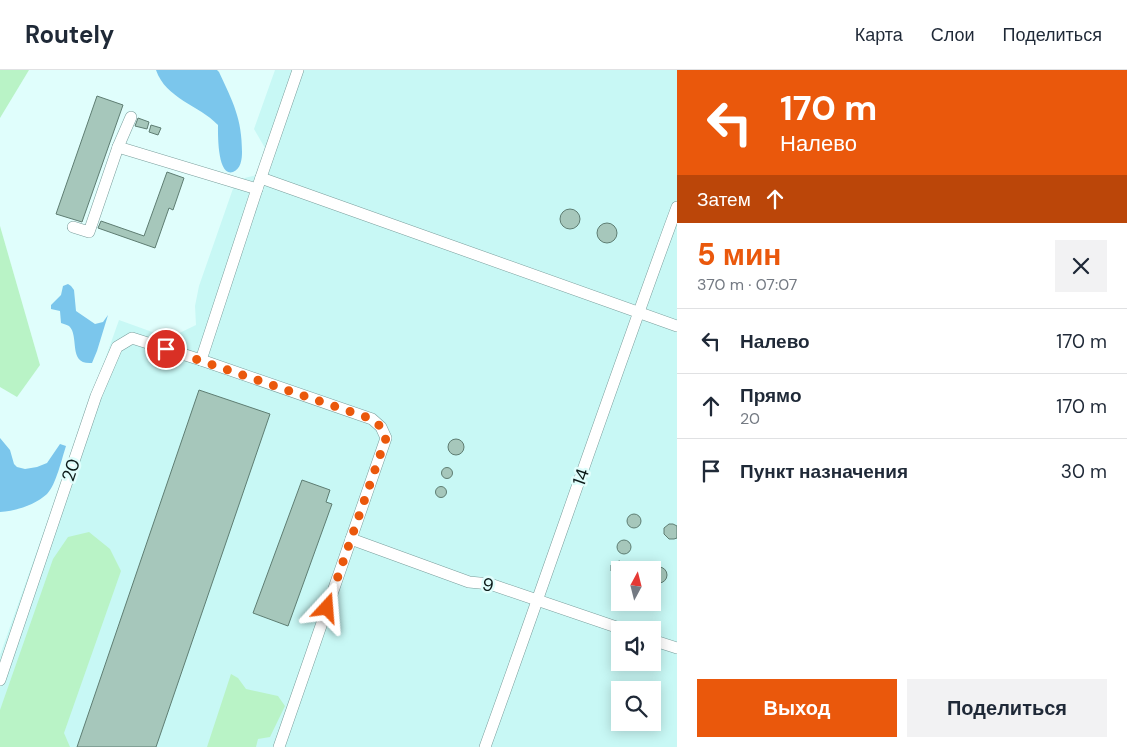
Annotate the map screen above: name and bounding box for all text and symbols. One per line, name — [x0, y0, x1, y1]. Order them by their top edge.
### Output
text: Routely — [25, 19, 114, 50]
text: Карта — [855, 23, 903, 47]
text: Слои — [931, 23, 975, 47]
text: Поделиться — [1003, 23, 1102, 47]
text: 170 m — [780, 85, 877, 131]
icon: left — [697, 90, 762, 155]
text: Налево — [780, 129, 857, 158]
icon: ahead — [761, 185, 789, 213]
text: Затем — [697, 187, 751, 212]
text: 5 мин — [697, 235, 781, 274]
button: close — [1055, 240, 1107, 292]
text: 370 m · 07:07 — [697, 274, 797, 295]
icon: left — [697, 327, 725, 355]
pin — [145, 328, 187, 370]
text: Налево — [740, 329, 810, 354]
text: 170 m — [1056, 329, 1107, 354]
icon: arrive — [152, 335, 180, 363]
text: Прямо — [740, 383, 802, 408]
icon: ahead — [697, 392, 725, 420]
text: 170 m — [1056, 394, 1107, 419]
text: 20 — [740, 408, 760, 429]
street label: 20 — [56, 455, 86, 485]
icon: arrive — [697, 457, 725, 485]
text: Пункт назначения — [740, 459, 908, 484]
text: 30 m — [1061, 459, 1107, 484]
street label: 14 — [567, 465, 595, 489]
north arrow — [611, 561, 661, 611]
map controls — [611, 561, 661, 731]
street label: 9 — [480, 572, 496, 598]
position arrow — [300, 581, 352, 633]
button: sound — [611, 621, 661, 671]
button: Выход — [697, 679, 897, 737]
button: Поделиться — [907, 679, 1107, 737]
button: search — [611, 681, 661, 731]

